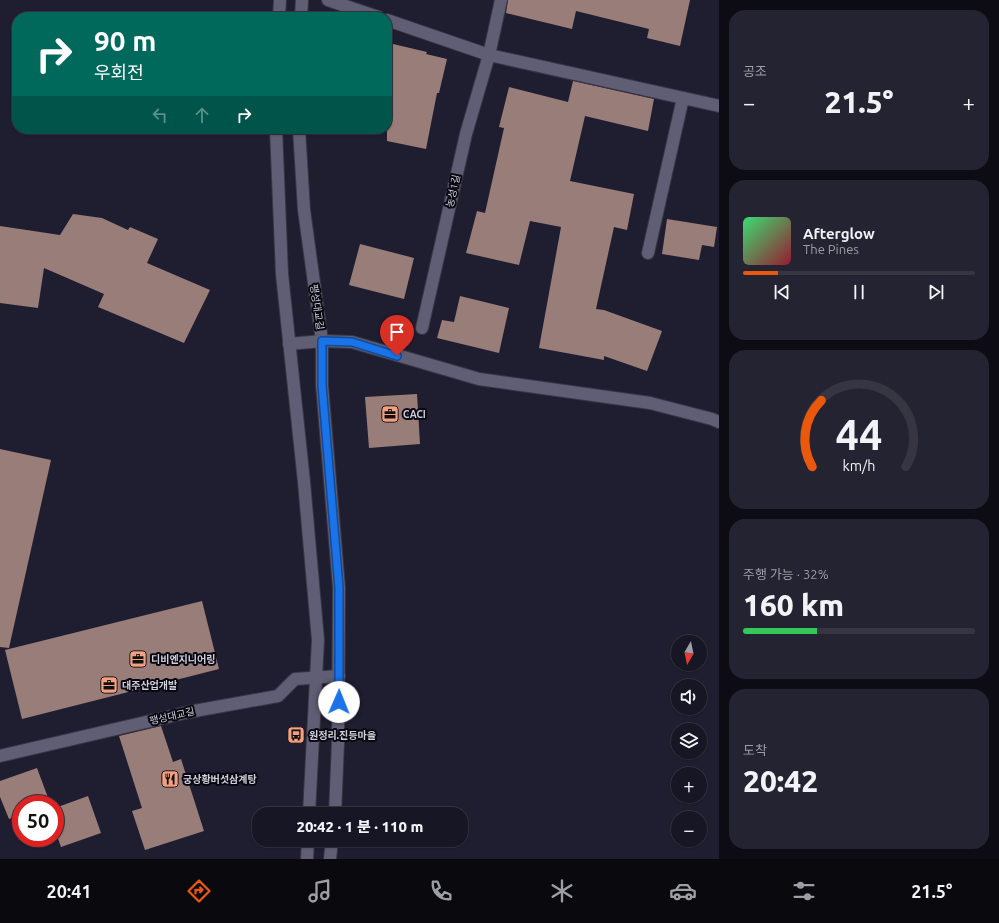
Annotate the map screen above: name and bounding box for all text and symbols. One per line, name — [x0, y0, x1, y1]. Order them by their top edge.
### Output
text: 90 m — [94, 25, 156, 56]
icon: right — [28, 28, 80, 80]
text: 우회전 — [94, 62, 144, 82]
text: 공조 — [743, 64, 767, 78]
text: 21.5° — [824, 85, 894, 119]
text: − — [743, 90, 755, 115]
text: + — [963, 90, 975, 115]
icon: left — [149, 104, 171, 126]
icon: ahead — [191, 104, 213, 126]
icon: right — [233, 104, 255, 126]
street label: 농성1길 — [444, 174, 462, 208]
text: Afterglow — [803, 225, 875, 242]
text: The Pines — [803, 242, 859, 256]
icon: previous — [771, 281, 793, 303]
icon: pause — [848, 281, 870, 303]
icon: next — [925, 281, 947, 303]
street label: 팽성대교길 — [308, 283, 326, 331]
pin — [380, 315, 414, 356]
icon: arrive — [386, 321, 408, 343]
office icon: CACI — [380, 404, 400, 424]
place label: CACI — [403, 409, 426, 420]
text: 44 — [836, 411, 882, 458]
text: km/h — [843, 458, 875, 474]
text: 주행 가능 · 32% — [743, 567, 829, 581]
text: 160 km — [743, 588, 844, 622]
north arrow — [671, 635, 707, 671]
map controls — [671, 635, 707, 847]
office icon: 디비엔지니어링 — [128, 649, 148, 669]
place label: 디비엔지니어링 — [151, 654, 215, 665]
office icon: 대주산업개발 — [99, 675, 119, 695]
button: sound — [671, 679, 707, 715]
place label: 대주산업개발 — [122, 680, 177, 691]
position arrow — [318, 681, 360, 723]
street label: 팽성대교길 — [148, 705, 196, 727]
button: layers — [671, 723, 707, 759]
bus stop icon: 원정리.진등마을 — [286, 725, 306, 745]
place label: 원정리.진등마을 — [309, 730, 376, 741]
text: 도착 — [743, 743, 767, 757]
text: 20:42 — [743, 764, 818, 798]
button: + — [671, 767, 707, 803]
restaurant icon: 궁상황버섯삼계탕 — [160, 769, 180, 789]
place label: 궁상황버섯삼계탕 — [183, 773, 257, 785]
speed limit sign: 50 — [12, 795, 64, 847]
button: − — [671, 811, 707, 847]
text: 20:42 · 1 분 · 110 m — [296, 818, 424, 835]
icon: directions — [185, 877, 213, 905]
icon: music — [306, 877, 334, 905]
icon: phone — [427, 877, 455, 905]
icon: climate — [548, 877, 576, 905]
icon: car — [669, 877, 697, 905]
icon: filters — [790, 877, 818, 905]
text: 20:41 — [47, 881, 92, 901]
text: 21.5° — [911, 881, 952, 901]

